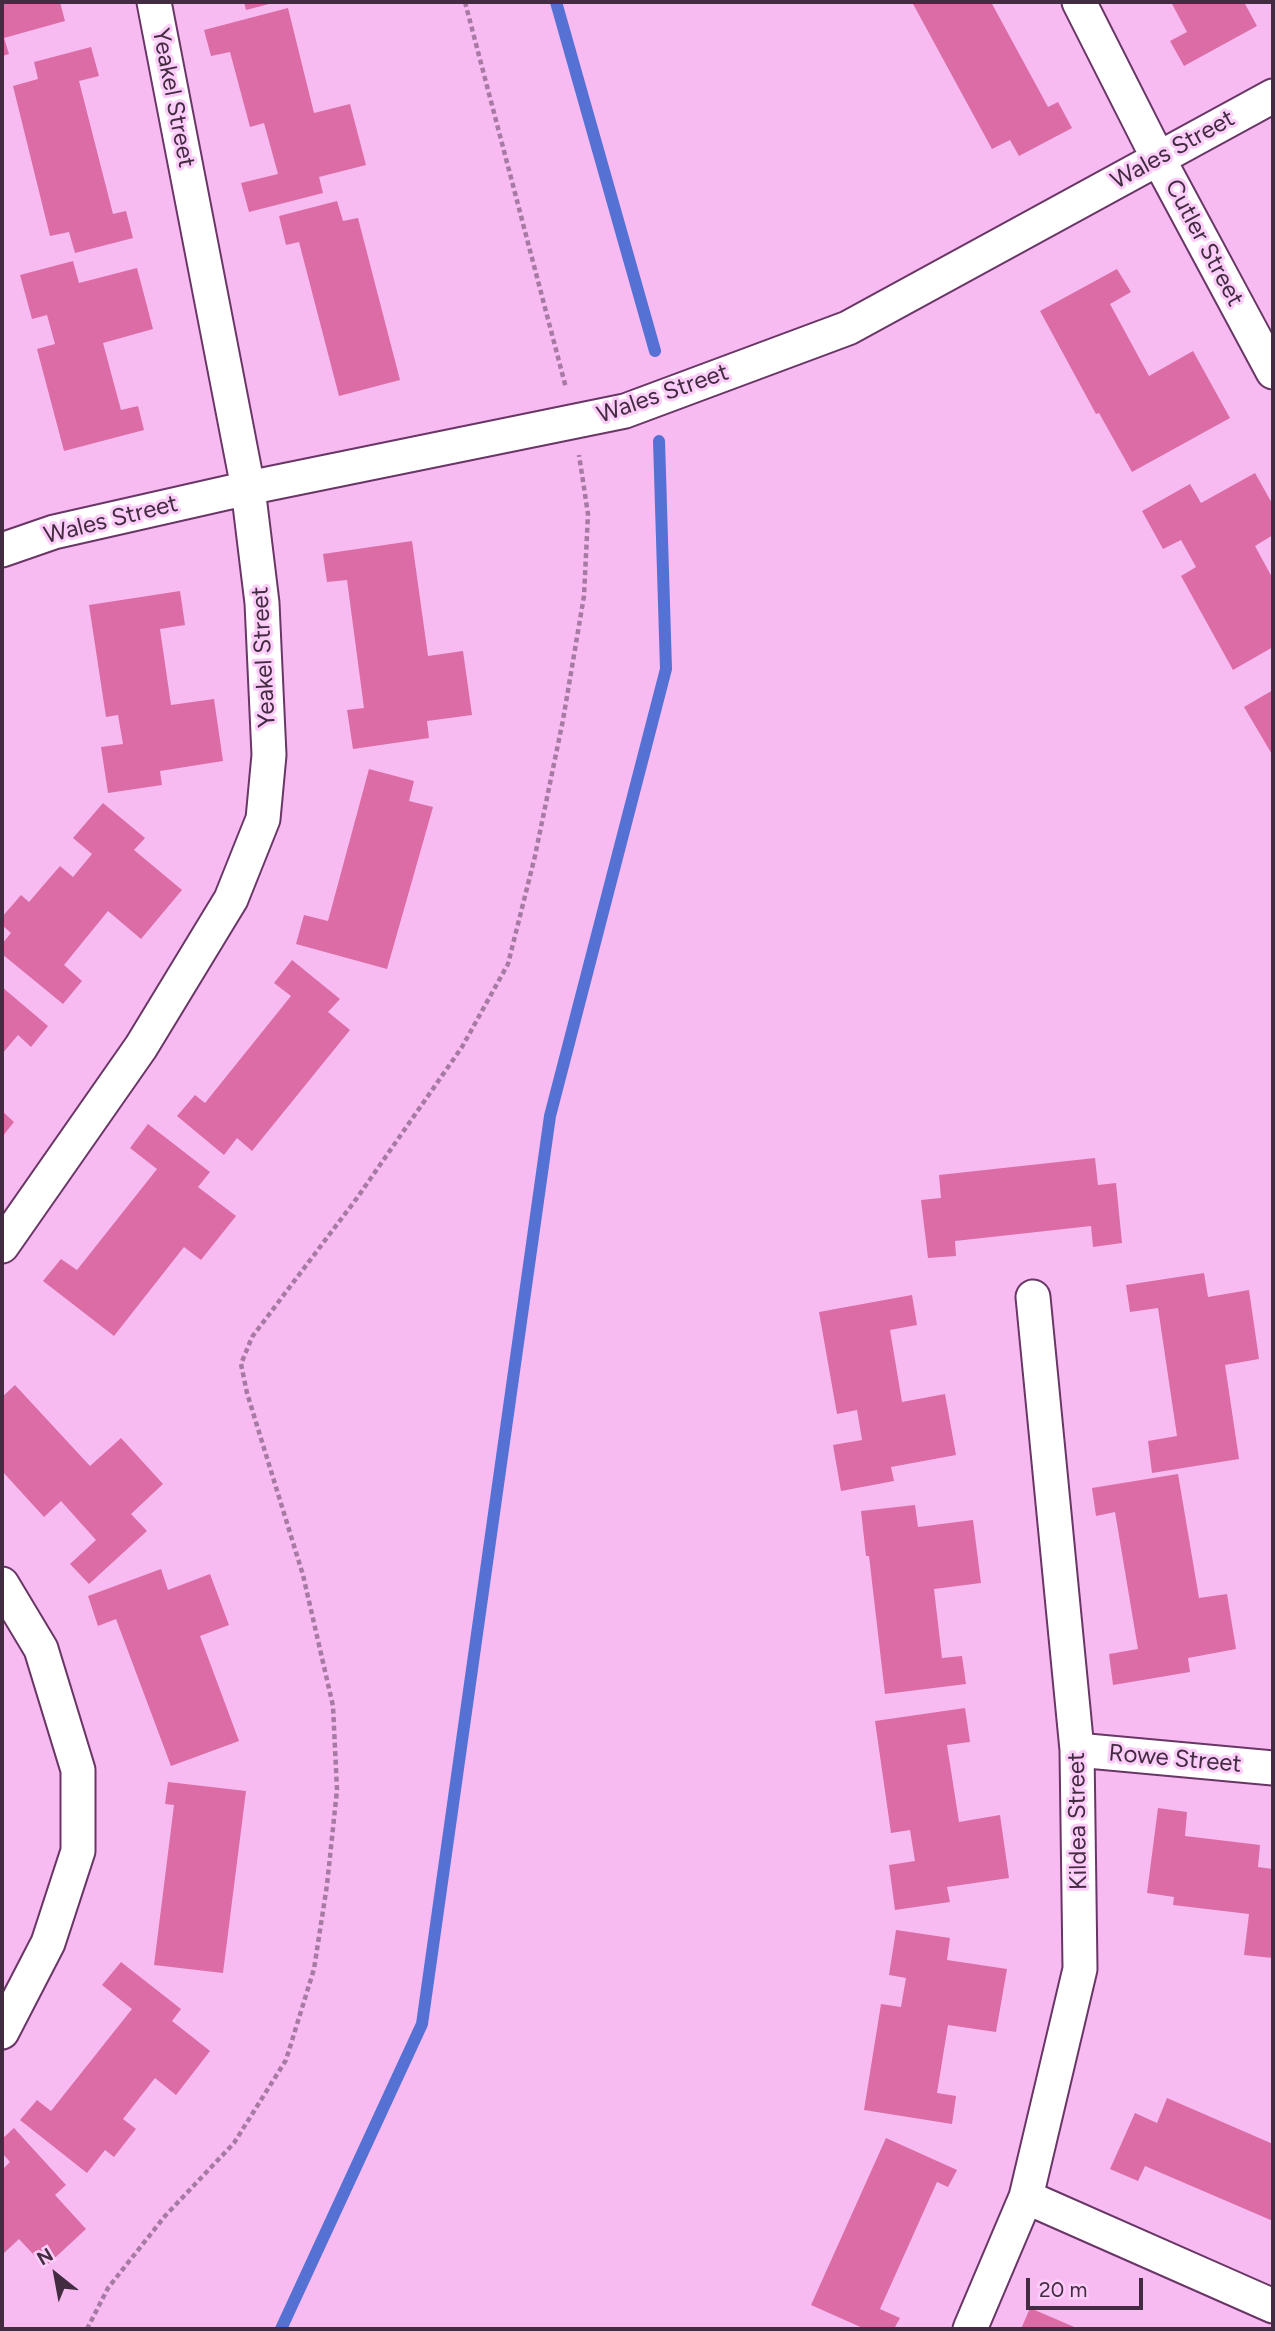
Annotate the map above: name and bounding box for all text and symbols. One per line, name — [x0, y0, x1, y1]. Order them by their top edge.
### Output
street label: Yeakel Street — [145, 26, 201, 170]
street label: Wales Street — [1106, 104, 1240, 196]
street label: Cutler Street — [1159, 175, 1249, 311]
street label: Wales Street — [594, 358, 732, 430]
street label: Wales Street — [41, 489, 181, 551]
street label: Yeakel Street — [246, 586, 282, 728]
street label: Rowe Street — [1107, 1739, 1243, 1779]
street label: Kildea Street — [1062, 1752, 1094, 1890]
north arrow — [21, 2240, 91, 2310]
text: N — [33, 2243, 57, 2270]
scale bar — [1030, 2264, 1147, 2308]
text: 20 m — [1039, 2277, 1087, 2302]

